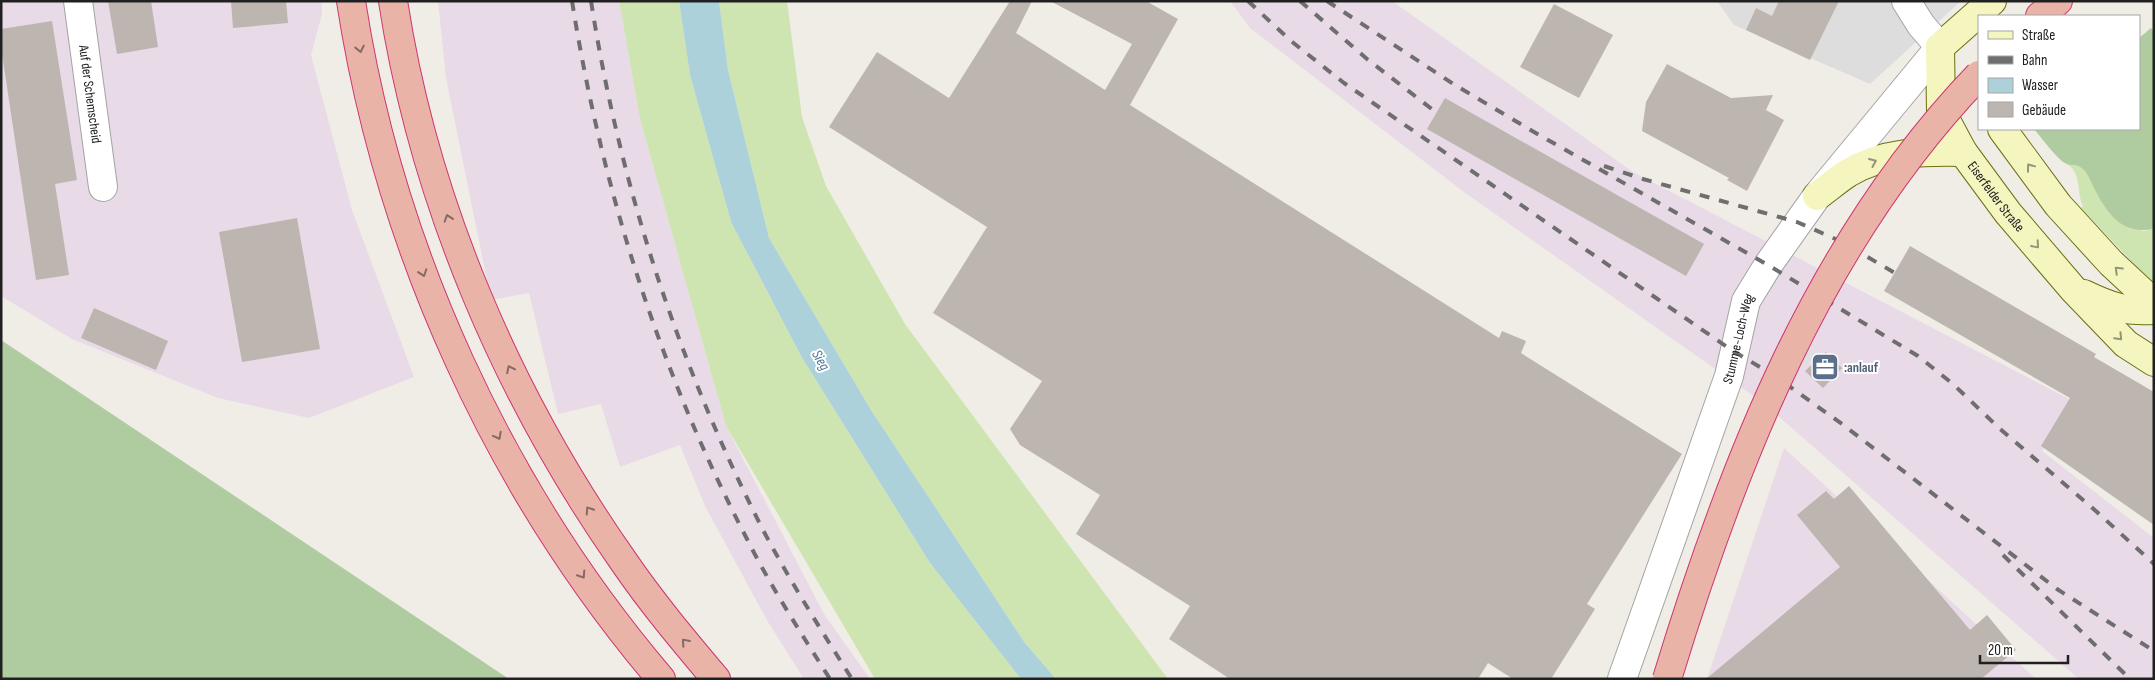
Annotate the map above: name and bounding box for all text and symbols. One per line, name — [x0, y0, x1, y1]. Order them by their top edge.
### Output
legend — [1978, 15, 2140, 130]
text: Straße — [2022, 26, 2055, 45]
street label: Auf der Schemscheid — [75, 43, 105, 145]
one-way arrow — [354, 45, 364, 54]
text: Bahn — [2022, 51, 2047, 70]
text: Wasser — [2022, 76, 2059, 95]
text: Gebäude — [2022, 101, 2066, 120]
one-way arrow — [1868, 158, 1877, 169]
street label: Eiserfelder Straße — [1964, 158, 2028, 235]
one-way arrow — [2027, 163, 2036, 173]
one-way arrow — [444, 215, 454, 223]
one-way arrow — [2030, 240, 2039, 249]
one-way arrow — [2115, 267, 2124, 276]
one-way arrow — [417, 268, 427, 276]
street label: Stumme-Loch-Weg — [1719, 290, 1758, 386]
one-way arrow — [2113, 331, 2122, 340]
water label: Sieg — [807, 346, 834, 374]
office icon: :anlauf — [1810, 352, 1840, 382]
place label: :anlauf — [1844, 359, 1879, 376]
one-way arrow — [506, 365, 516, 374]
one-way arrow — [492, 431, 502, 440]
one-way arrow — [586, 507, 596, 516]
one-way arrow — [576, 569, 585, 579]
scale bar — [1980, 632, 2068, 664]
one-way arrow — [681, 638, 690, 647]
text: 20 m — [1988, 641, 2013, 660]

